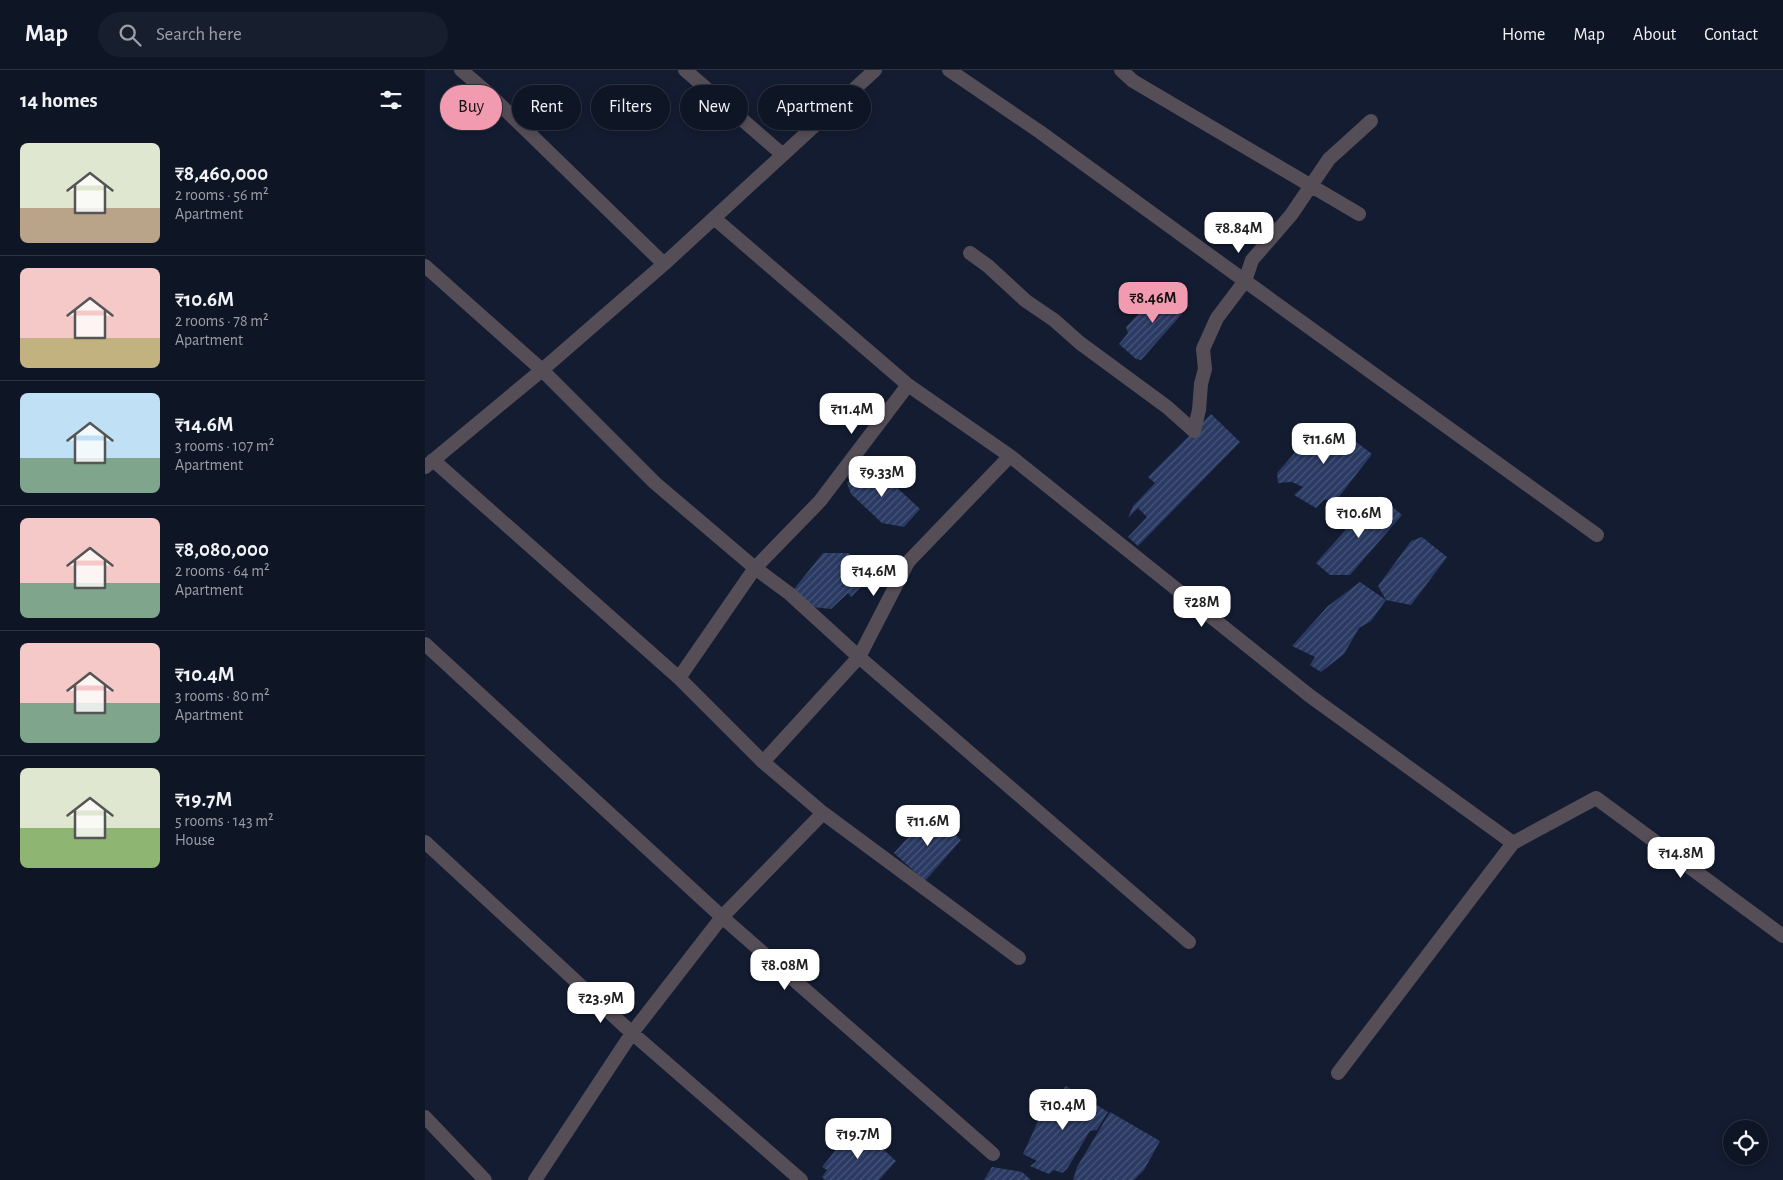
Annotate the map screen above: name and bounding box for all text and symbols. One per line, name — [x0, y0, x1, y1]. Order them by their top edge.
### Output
search box — [98, 12, 448, 57]
icon: search — [116, 21, 144, 49]
text: Map — [25, 22, 68, 46]
text: Search here — [156, 25, 242, 44]
text: Home — [1502, 26, 1545, 44]
text: Map — [1573, 26, 1605, 44]
text: About — [1633, 26, 1676, 44]
text: Contact — [1704, 26, 1758, 44]
chip: Buy — [440, 85, 502, 130]
chip: Rent — [512, 85, 581, 130]
chip: Filters — [591, 85, 670, 130]
chip: New — [680, 85, 748, 130]
chip: Apartment — [758, 85, 871, 130]
icon: filters — [377, 86, 405, 114]
text: 14 homes — [20, 90, 98, 111]
icon: home — [60, 163, 120, 223]
text: ₹8,460,000 — [175, 163, 268, 184]
text: 2 rooms · 56 m² — [175, 187, 269, 203]
text: Apartment — [175, 206, 243, 222]
pin: ₹8.84M — [1198, 212, 1280, 254]
text: ₹8.84M — [1216, 220, 1262, 236]
pin: ₹8.46M — [1112, 282, 1194, 324]
icon: home — [60, 288, 120, 348]
text: ₹10.6M — [175, 289, 234, 310]
text: ₹8.46M — [1130, 290, 1176, 306]
text: 2 rooms · 78 m² — [175, 313, 269, 329]
text: Apartment — [175, 332, 243, 348]
pin: ₹11.4M — [811, 392, 893, 435]
text: ₹11.4M — [831, 401, 873, 417]
icon: home — [60, 413, 120, 473]
text: ₹14.6M — [175, 414, 234, 435]
pin: ₹11.6M — [1283, 422, 1365, 465]
text: ₹11.6M — [1303, 431, 1345, 447]
text: 3 rooms · 107 m² — [175, 438, 274, 454]
pin: ₹9.33M — [841, 456, 923, 498]
text: Apartment — [175, 457, 243, 473]
text: ₹9.33M — [860, 464, 904, 480]
pin: ₹10.6M — [1318, 496, 1400, 539]
text: ₹10.6M — [1337, 505, 1381, 521]
icon: home — [60, 538, 120, 598]
text: ₹8,080,000 — [175, 539, 269, 560]
pin: ₹14.6M — [833, 554, 915, 597]
text: 2 rooms · 64 m² — [175, 563, 270, 579]
text: ₹14.6M — [852, 563, 896, 579]
text: Apartment — [175, 582, 243, 598]
pin: ₹28M — [1172, 586, 1232, 628]
text: ₹28M — [1185, 594, 1219, 610]
icon: home — [60, 663, 120, 723]
text: ₹10.4M — [175, 664, 234, 685]
text: 3 rooms · 80 m² — [175, 688, 270, 704]
text: Apartment — [175, 707, 243, 723]
icon: home — [60, 788, 120, 848]
text: ₹19.7M — [175, 789, 232, 810]
pin: ₹11.6M — [887, 804, 969, 847]
text: 5 rooms · 143 m² — [175, 813, 274, 829]
text: ₹11.6M — [907, 813, 949, 829]
text: House — [175, 832, 215, 848]
pin: ₹14.8M — [1640, 836, 1722, 879]
text: ₹14.8M — [1659, 845, 1703, 861]
pin: ₹8.08M — [744, 948, 826, 991]
text: ₹8.08M — [761, 957, 809, 973]
pin: ₹23.9M — [560, 982, 642, 1024]
text: ₹23.9M — [578, 990, 624, 1006]
pin: ₹10.4M — [1022, 1088, 1104, 1131]
text: ₹10.4M — [1040, 1097, 1086, 1113]
pin: ₹19.7M — [817, 1118, 899, 1160]
map controls — [1723, 1120, 1768, 1165]
button: locate — [1723, 1120, 1768, 1165]
text: ₹19.7M — [836, 1126, 880, 1142]

